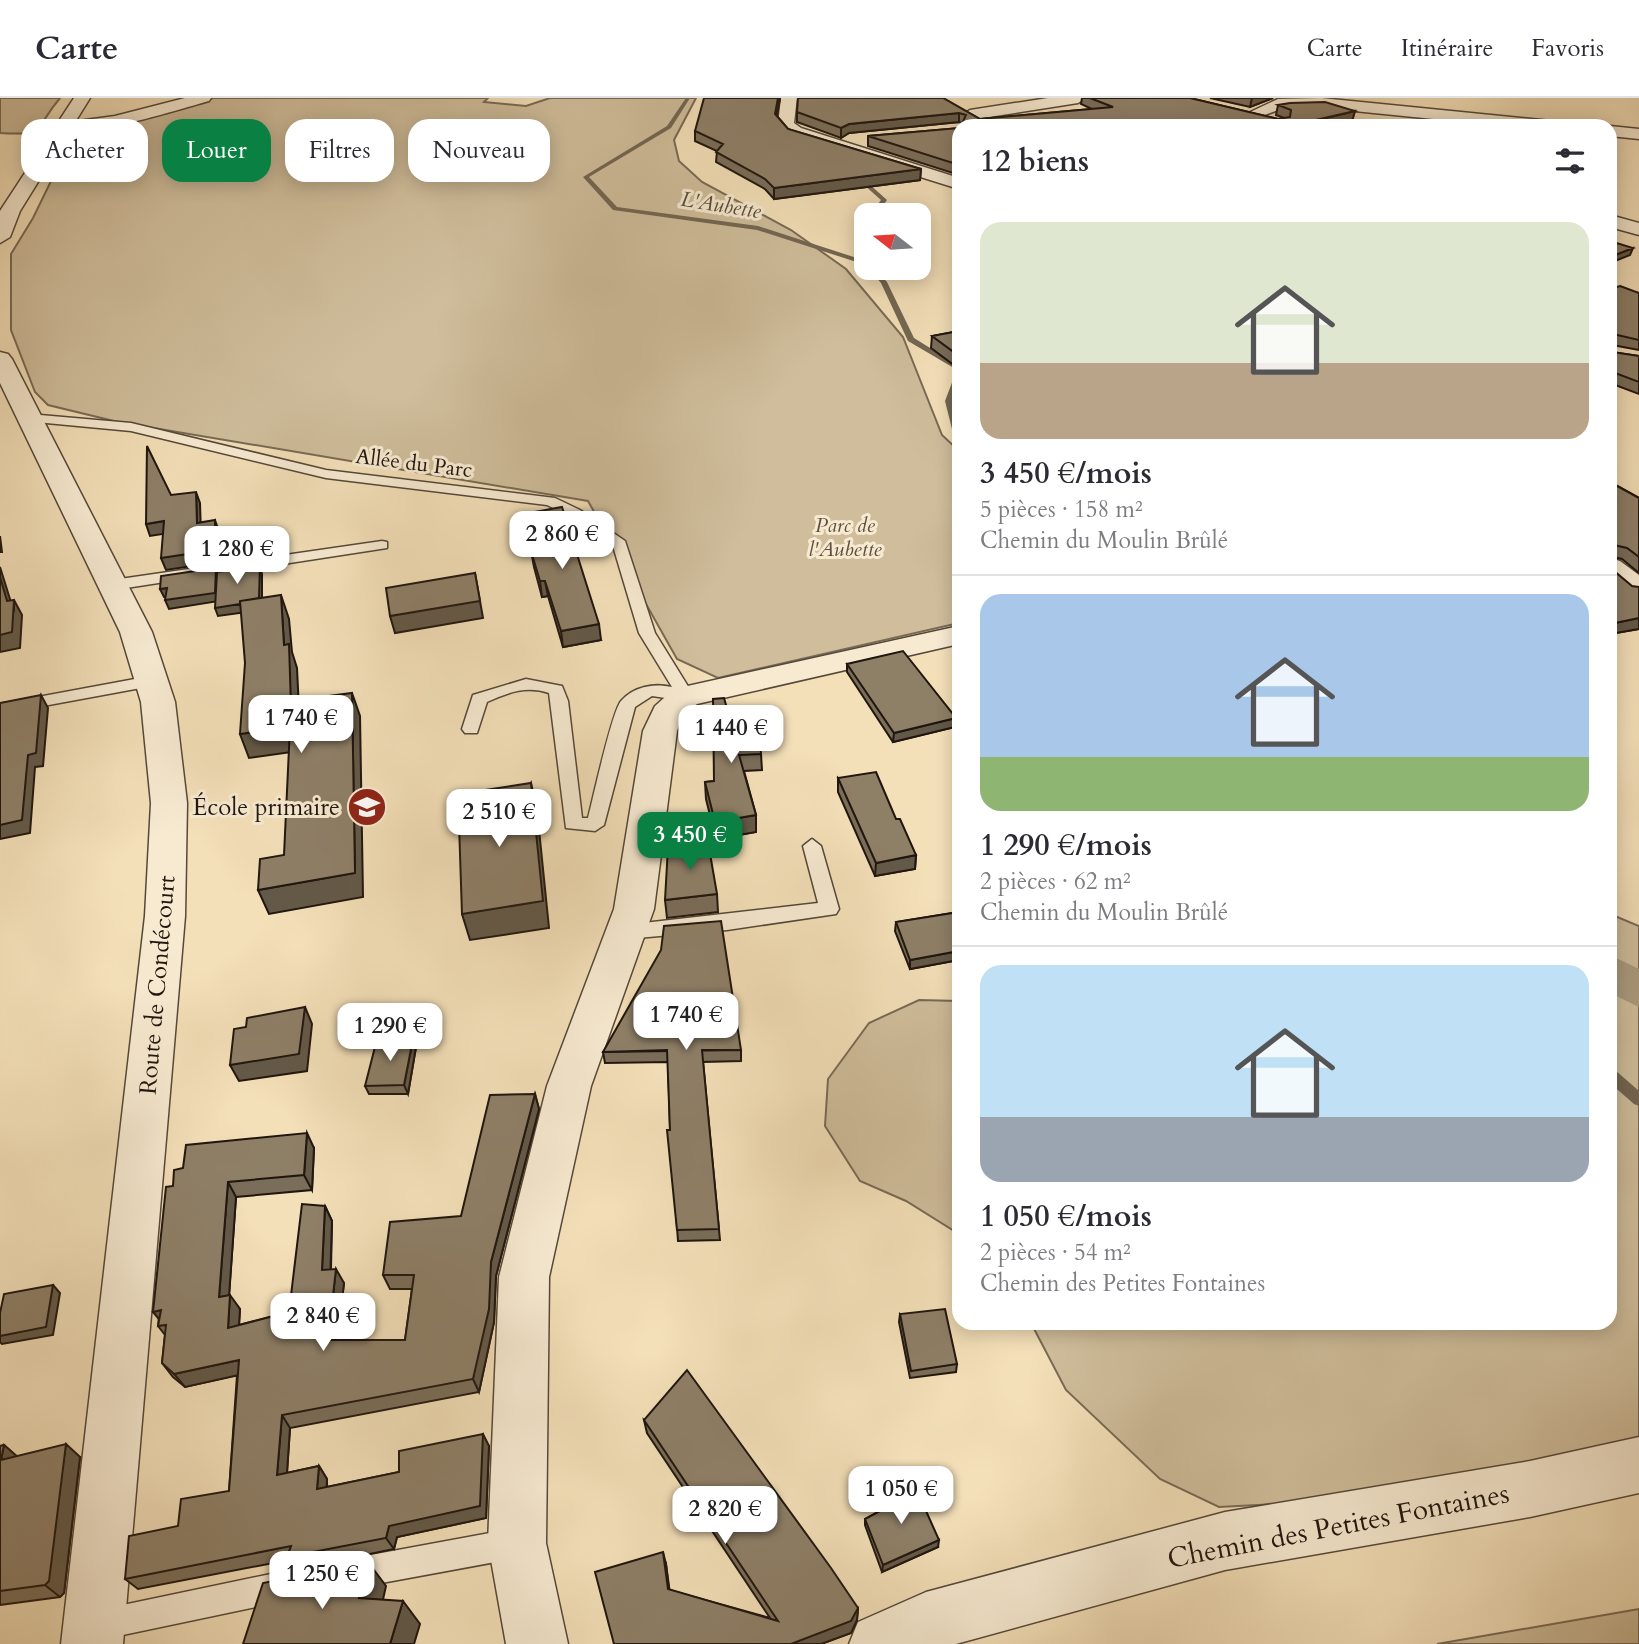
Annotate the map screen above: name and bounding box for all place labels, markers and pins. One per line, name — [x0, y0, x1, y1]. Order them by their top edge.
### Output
pin: 2 860 € — [497, 512, 627, 571]
pin: 1 280 € — [172, 526, 302, 586]
pin: 1 740 € — [236, 696, 366, 755]
pin: 1 440 € — [666, 706, 796, 765]
school or university icon: École primaire — [346, 786, 388, 828]
pin: 2 510 € — [434, 790, 564, 849]
place label: École primaire — [192, 791, 340, 824]
pin: 3 450 € — [625, 812, 755, 872]
pin: 1 740 € — [621, 992, 751, 1052]
pin: 1 290 € — [325, 1004, 455, 1063]
pin: 2 840 € — [258, 1294, 388, 1353]
pin: 1 050 € — [836, 1466, 966, 1526]
pin: 2 820 € — [660, 1486, 790, 1546]
pin: 1 250 € — [257, 1552, 387, 1611]

